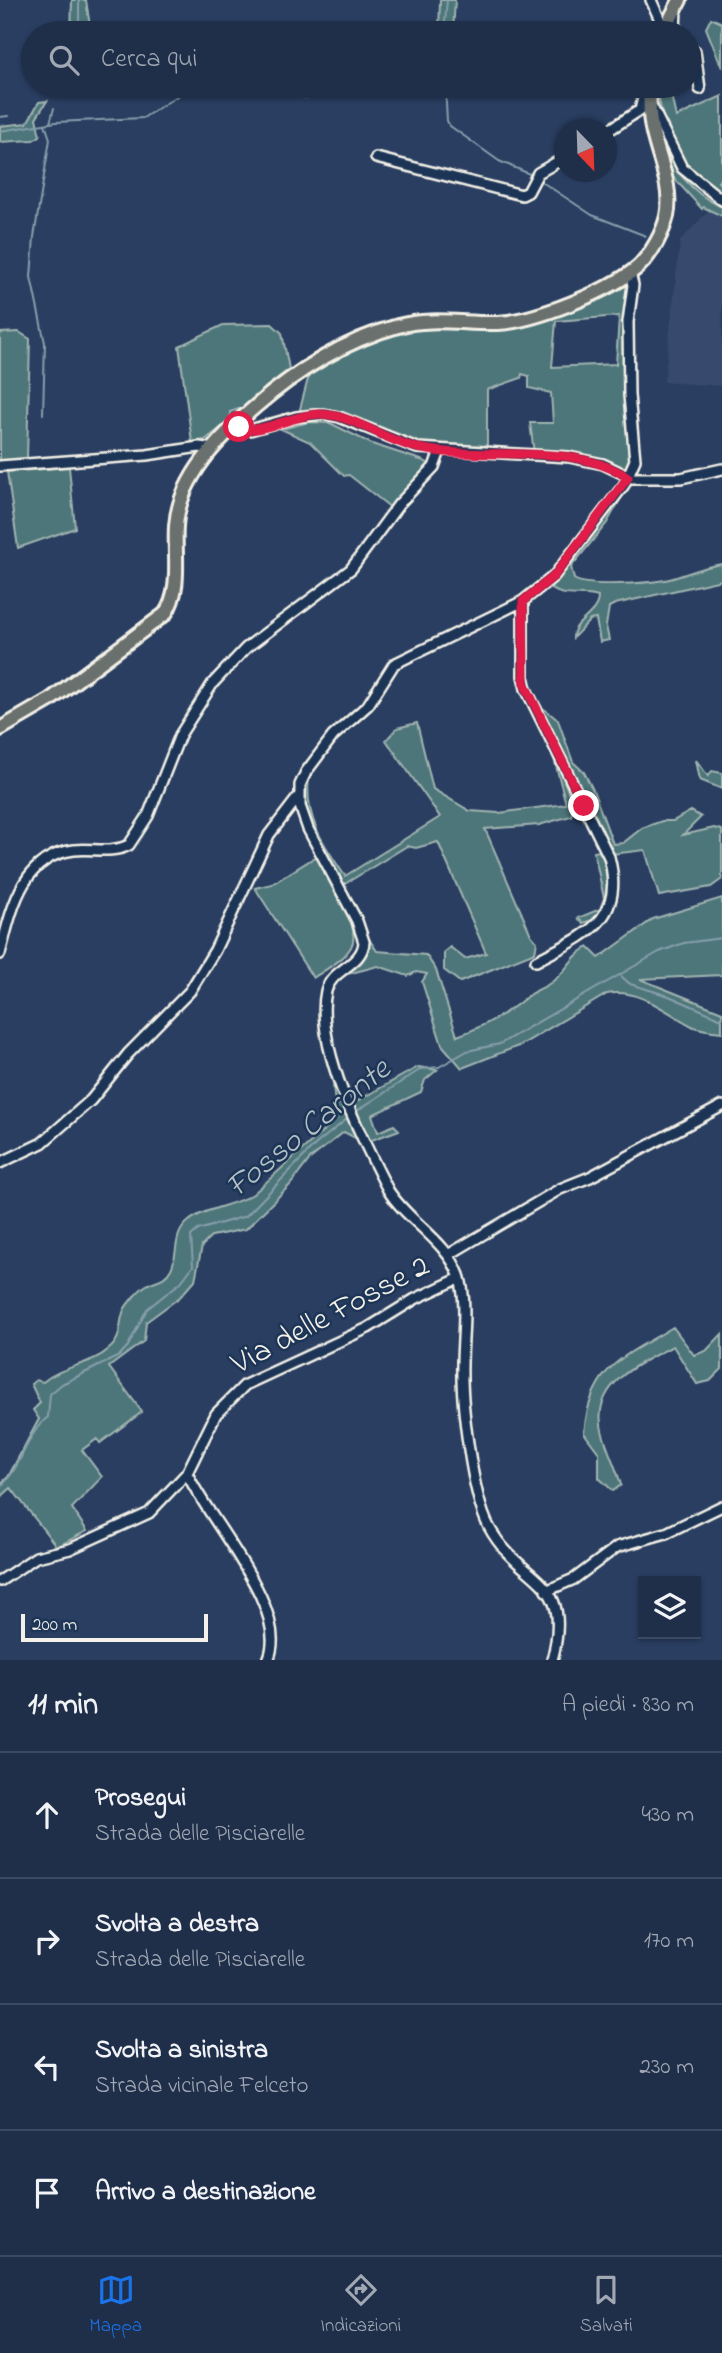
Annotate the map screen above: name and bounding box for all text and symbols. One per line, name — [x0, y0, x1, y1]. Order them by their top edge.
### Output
search box — [21, 21, 701, 98]
icon: search — [45, 41, 83, 79]
text: Cerca qui — [101, 41, 197, 79]
north arrow — [554, 119, 617, 182]
route start — [223, 411, 254, 442]
route end — [568, 790, 599, 821]
water label: Fosso Caronte — [216, 1047, 403, 1211]
street label: Via delle Fosse 2 — [223, 1244, 439, 1388]
map controls — [638, 1576, 701, 1639]
button: layers — [638, 1576, 701, 1639]
scale bar — [21, 1611, 208, 1643]
text: 200 m — [32, 1612, 77, 1639]
text: 11 min — [28, 1684, 98, 1728]
text: A piedi · 830 m — [562, 1689, 694, 1722]
text: Prosegui — [95, 1780, 186, 1818]
icon: ahead — [28, 1796, 66, 1834]
text: 430 m — [641, 1799, 694, 1832]
text: Strada delle Pisciarelle — [95, 1818, 305, 1851]
text: Svolta a destra — [95, 1906, 259, 1944]
icon: right — [28, 1922, 66, 1960]
text: 170 m — [644, 1925, 694, 1958]
text: Strada delle Pisciarelle — [95, 1944, 305, 1977]
text: Svolta a sinistra — [95, 2032, 268, 2070]
icon: left — [28, 2048, 66, 2086]
text: 230 m — [640, 2051, 694, 2084]
text: Strada vicinale Felceto — [95, 2070, 308, 2103]
icon: arrive — [28, 2174, 66, 2212]
text: Arrivo a destinazione — [95, 2174, 316, 2212]
tab: Mappa — [89, 2271, 142, 2340]
tab: Indicazioni — [320, 2271, 401, 2340]
tab: Salvati — [580, 2271, 633, 2340]

